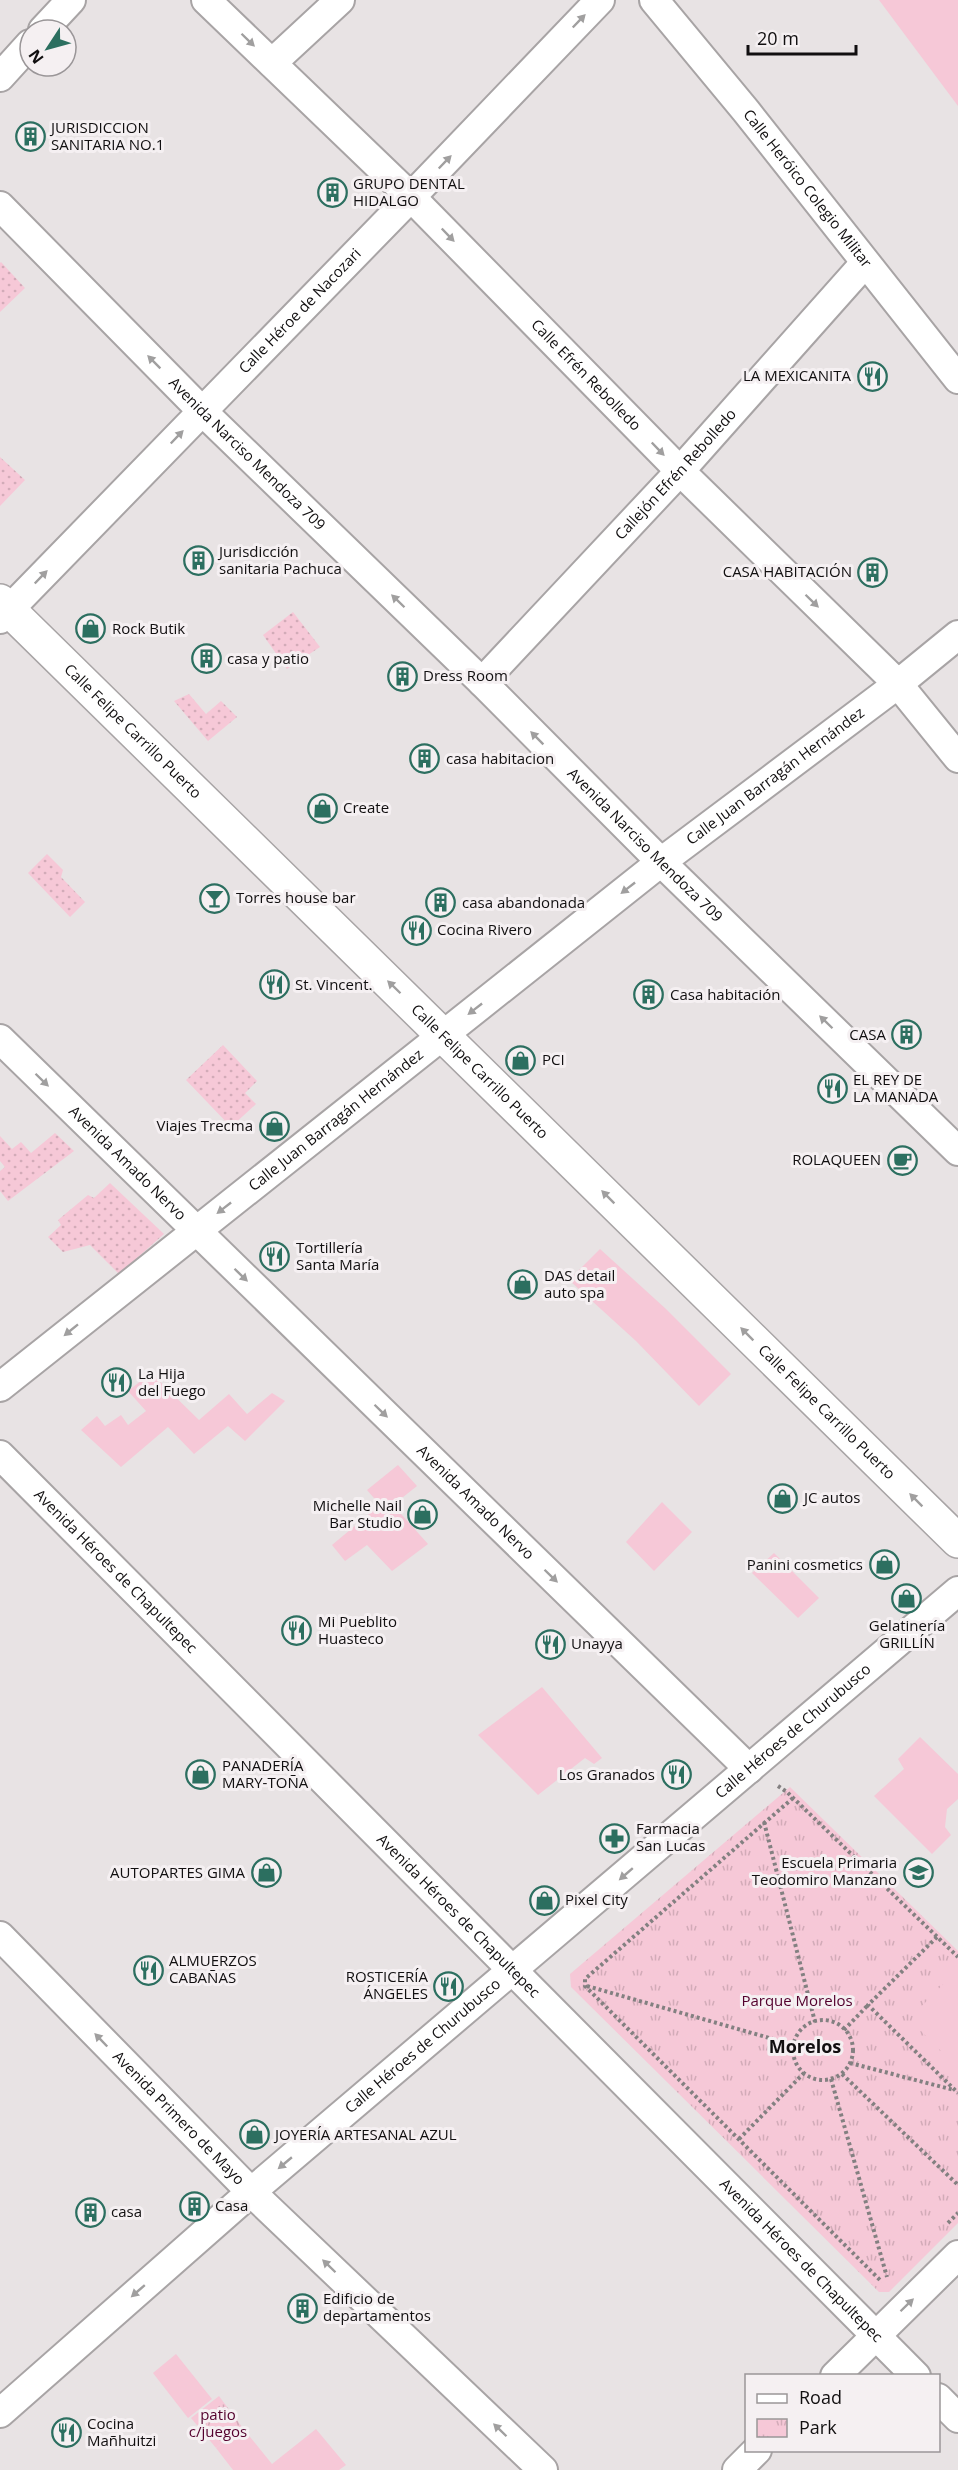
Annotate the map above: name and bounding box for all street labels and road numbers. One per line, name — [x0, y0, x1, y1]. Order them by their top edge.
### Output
street label: Calle Heróico Colegio Militar — [739, 105, 877, 271]
street label: Calle Héroe de Nacozari — [234, 243, 365, 377]
street label: Calle Efrén Rebolledo — [527, 314, 646, 435]
street label: Avenida Narciso Mendoza 709 — [165, 372, 330, 534]
street label: Callejón Efrén Rebolledo — [610, 404, 740, 543]
street label: Calle Felipe Carrillo Puerto — [61, 659, 206, 802]
street label: Calle Juan Barragán Hernández — [682, 702, 868, 849]
street label: Avenida Narciso Mendoza 709 — [564, 763, 728, 926]
street label: Calle Felipe Carrillo Puerto — [407, 999, 553, 1143]
street label: Calle Juan Barragán Hernández — [244, 1044, 427, 1195]
street label: Avenida Amado Nervo — [65, 1101, 191, 1224]
street label: Calle Felipe Carrillo Puerto — [754, 1340, 900, 1483]
street label: Avenida Amado Nervo — [413, 1440, 539, 1563]
street label: Avenida Héroes de Chapultepec — [31, 1484, 202, 1657]
street label: Calle Héroes de Churubusco — [710, 1658, 875, 1802]
street label: Avenida Héroes de Chapultepec — [373, 1829, 545, 2001]
street label: Calle Héroes de Churubusco — [340, 1973, 504, 2117]
street label: Avenida Primero de Mayo — [109, 2046, 249, 2189]
street label: Avenida Héroes de Chapultepec — [716, 2174, 888, 2346]

